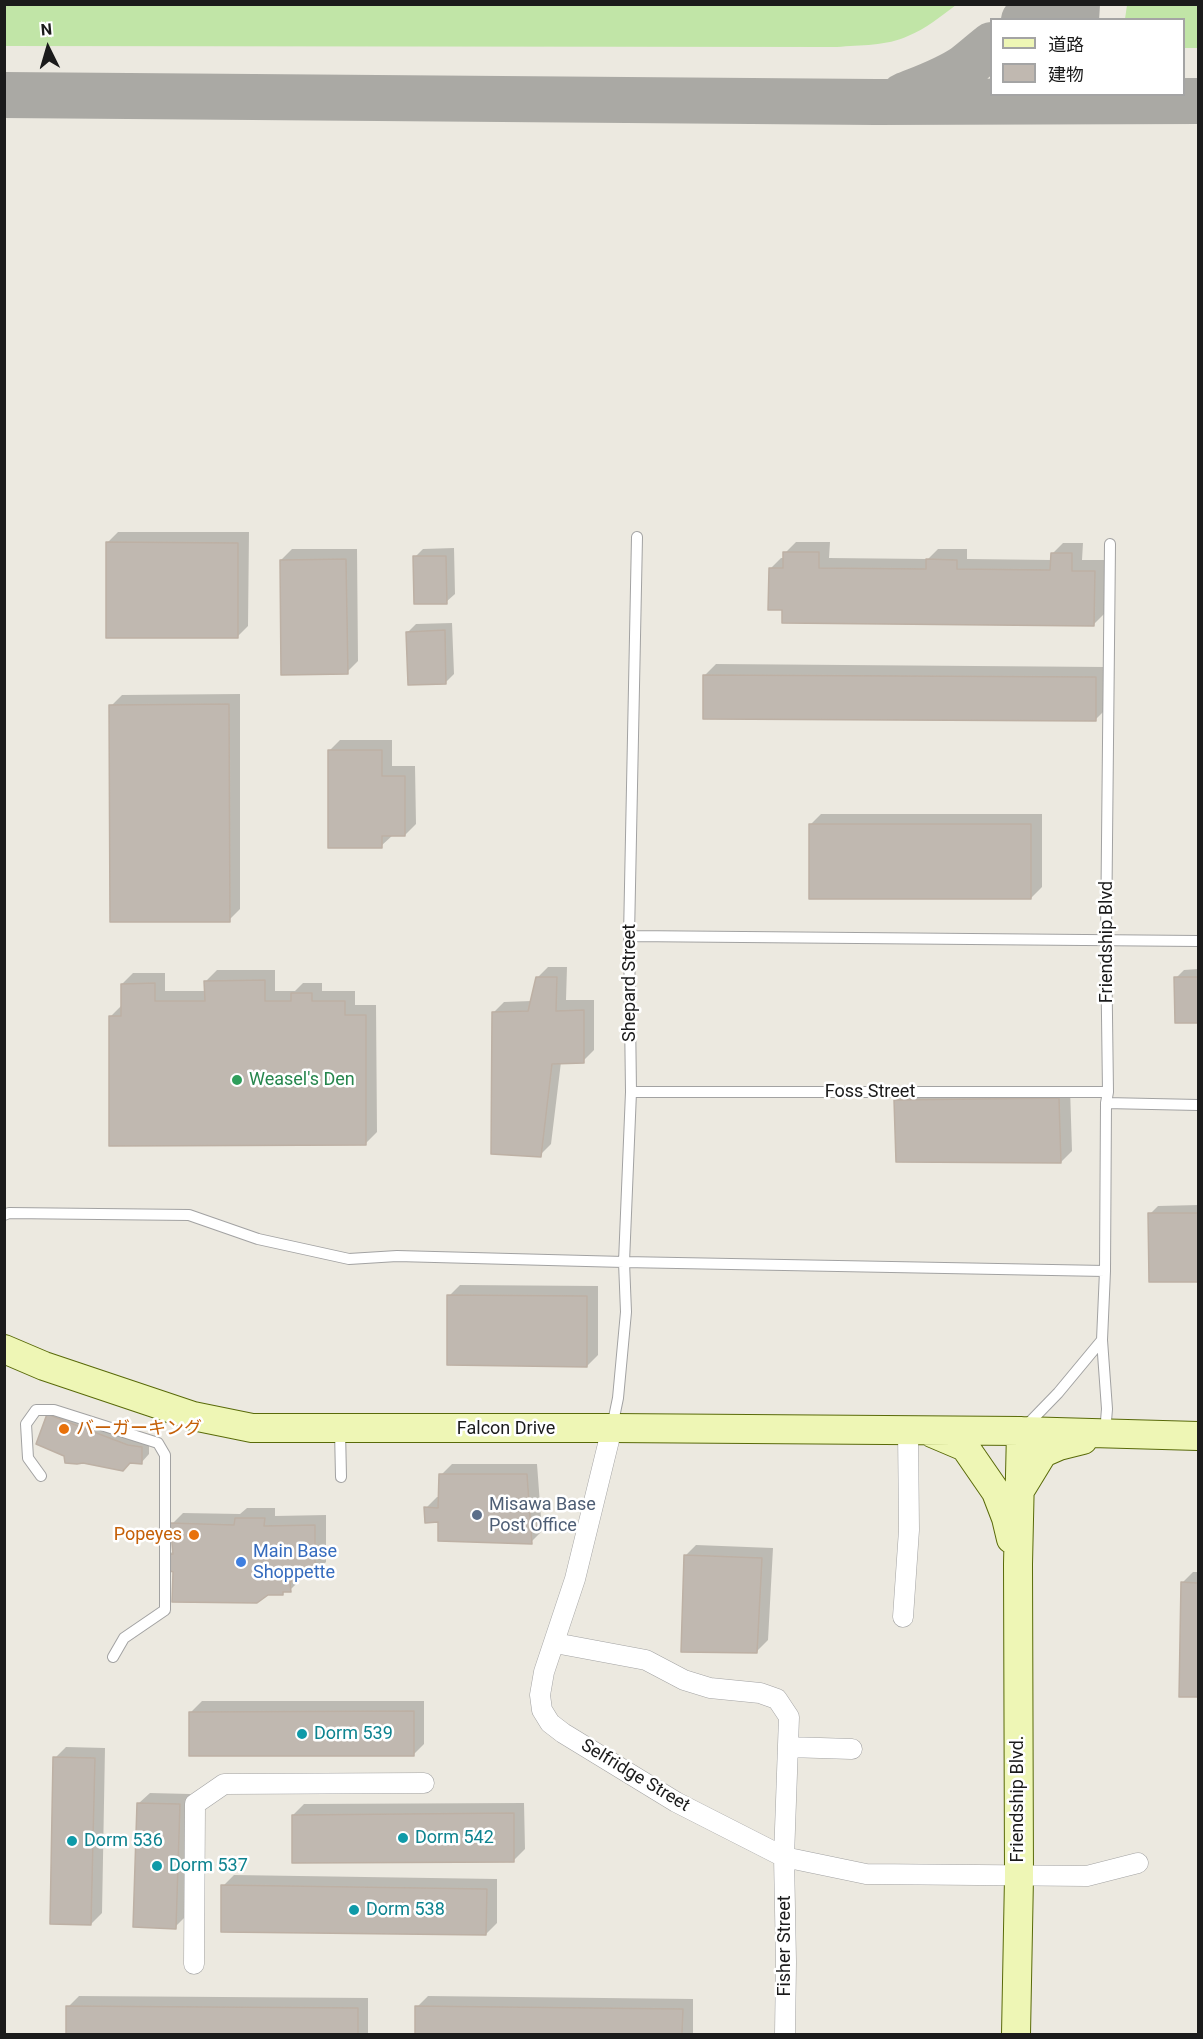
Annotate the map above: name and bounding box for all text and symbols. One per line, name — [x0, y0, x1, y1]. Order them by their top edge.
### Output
north arrow — [18, 18, 78, 78]
legend — [990, 18, 1185, 96]
text: N — [40, 20, 53, 40]
text: 道路 — [1048, 34, 1084, 55]
text: 建物 — [1048, 64, 1084, 85]
street label: Friendship Blvd — [1096, 881, 1118, 1003]
street label: Shepard Street — [619, 924, 641, 1042]
place label: Weasel's Den — [249, 1069, 355, 1091]
marker: Weasel's Den — [230, 1073, 244, 1087]
street label: Foss Street — [825, 1081, 915, 1103]
place label: バーガーキング — [76, 1418, 202, 1440]
street label: Falcon Drive — [457, 1418, 555, 1440]
marker: バーガーキング — [57, 1422, 71, 1436]
place label: Misawa Base Post Office — [489, 1494, 596, 1537]
marker: Misawa Base Post Office — [470, 1508, 484, 1522]
place label: Popeyes — [114, 1524, 182, 1546]
marker: Popeyes — [187, 1528, 201, 1542]
place label: Main Base Shoppette — [253, 1541, 337, 1584]
marker: Main Base Shoppette — [234, 1555, 248, 1569]
place label: Dorm 539 — [314, 1723, 393, 1745]
marker: Dorm 539 — [295, 1727, 309, 1741]
street label: Selfridge Street — [577, 1735, 693, 1817]
street label: Friendship Blvd. — [1007, 1735, 1029, 1863]
place label: Dorm 542 — [415, 1827, 494, 1849]
place label: Dorm 536 — [84, 1830, 163, 1852]
marker: Dorm 542 — [396, 1831, 410, 1845]
marker: Dorm 536 — [65, 1834, 79, 1848]
place label: Dorm 537 — [169, 1855, 248, 1877]
marker: Dorm 537 — [150, 1859, 164, 1873]
street label: Fisher Street — [774, 1895, 796, 1997]
place label: Dorm 538 — [366, 1899, 445, 1921]
marker: Dorm 538 — [347, 1903, 361, 1917]

